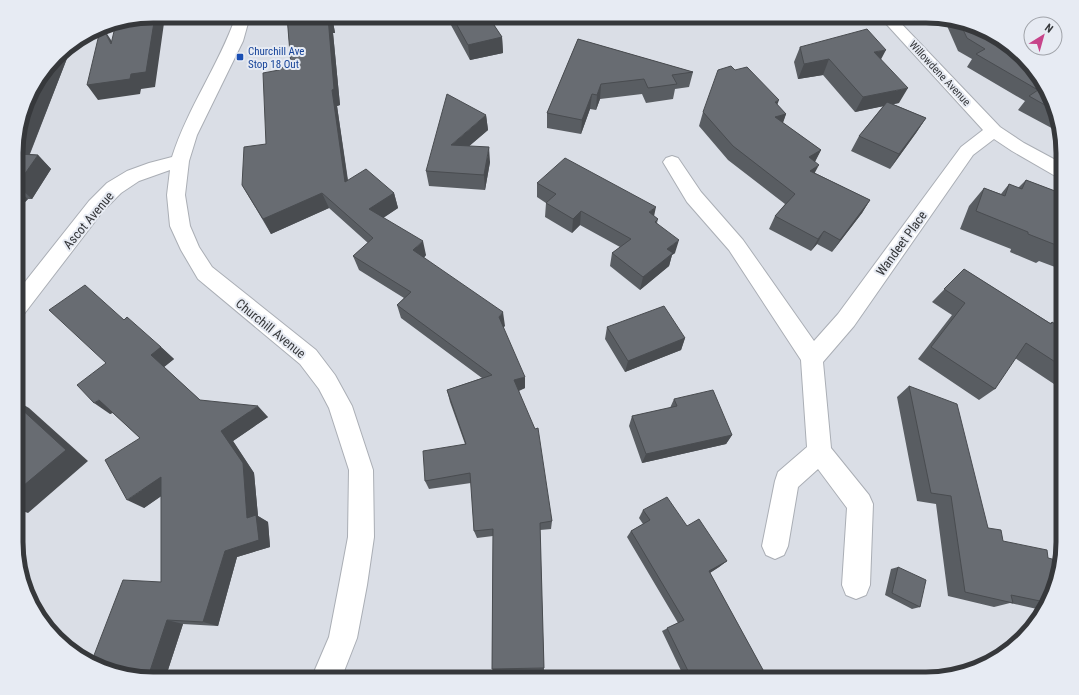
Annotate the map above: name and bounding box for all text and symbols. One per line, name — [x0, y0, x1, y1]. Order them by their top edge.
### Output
north arrow — [1023, 16, 1063, 56]
text: N — [1042, 21, 1056, 36]
street label: Willowdene Avenue — [906, 38, 973, 108]
place label: Churchill Ave Stop 18 Out — [248, 45, 304, 71]
marker: Churchill Ave Stop 18 Out — [235, 52, 245, 62]
street label: Ascot Avenue — [60, 189, 117, 252]
street label: Wandeet Place — [873, 208, 930, 279]
street label: Churchill Avenue — [233, 296, 309, 361]

